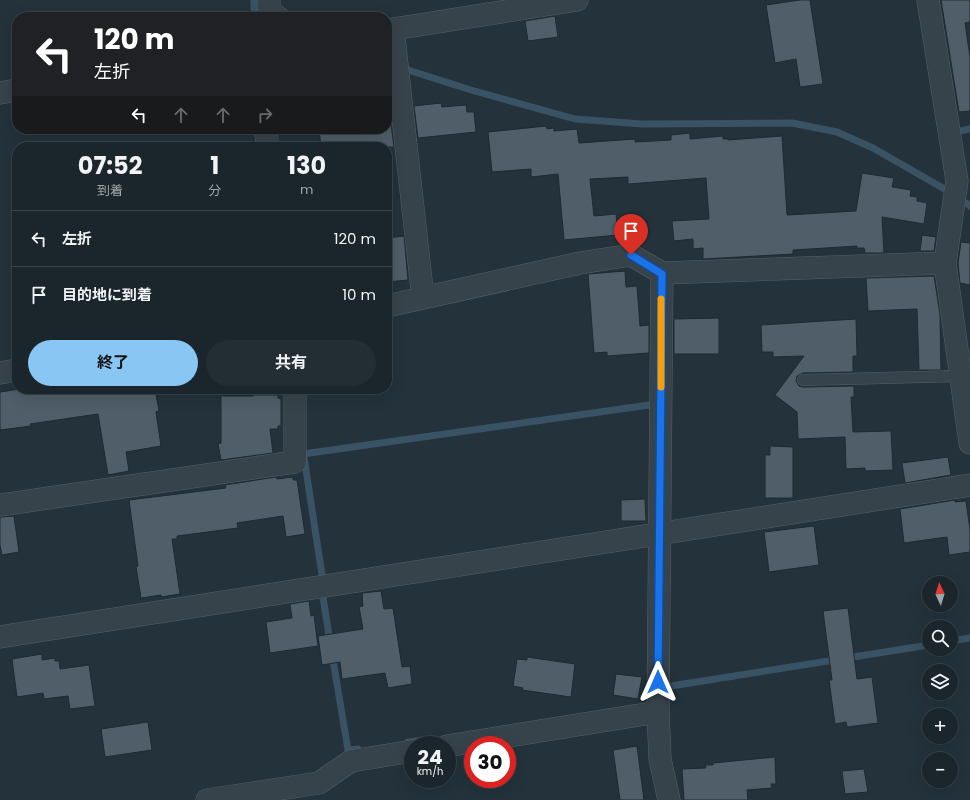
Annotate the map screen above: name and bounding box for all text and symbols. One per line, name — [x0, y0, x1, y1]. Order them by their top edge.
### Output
text: 120 m — [94, 20, 174, 59]
icon: left — [28, 28, 80, 80]
text: 左折 — [94, 59, 130, 84]
icon: left — [128, 104, 150, 126]
icon: ahead — [170, 104, 192, 126]
icon: ahead — [212, 104, 234, 126]
icon: right — [254, 104, 276, 126]
text: 07:52 — [78, 149, 142, 182]
text: 1 — [210, 149, 219, 182]
text: 130 — [287, 149, 326, 182]
text: m — [300, 180, 313, 199]
text: 到着 — [97, 181, 123, 200]
text: 分 — [208, 181, 221, 200]
pin — [614, 214, 648, 255]
icon: arrive — [620, 220, 642, 242]
icon: left — [28, 228, 50, 250]
text: 左折 — [62, 228, 92, 249]
text: 120 m — [334, 228, 376, 249]
icon: arrive — [28, 284, 50, 306]
text: 目的地に到着 — [62, 284, 152, 305]
text: 10 m — [342, 284, 376, 305]
button: 終了 — [28, 340, 198, 386]
button: 共有 — [206, 340, 376, 386]
north arrow — [922, 576, 958, 612]
map controls — [922, 576, 958, 788]
button: search — [922, 620, 958, 656]
position arrow — [637, 661, 679, 703]
button: layers — [922, 664, 958, 700]
button: + — [922, 708, 958, 744]
speed limit sign: 30 — [464, 736, 516, 788]
text: 24 — [418, 743, 442, 771]
button: − — [922, 752, 958, 788]
text: km/h — [417, 764, 443, 779]

